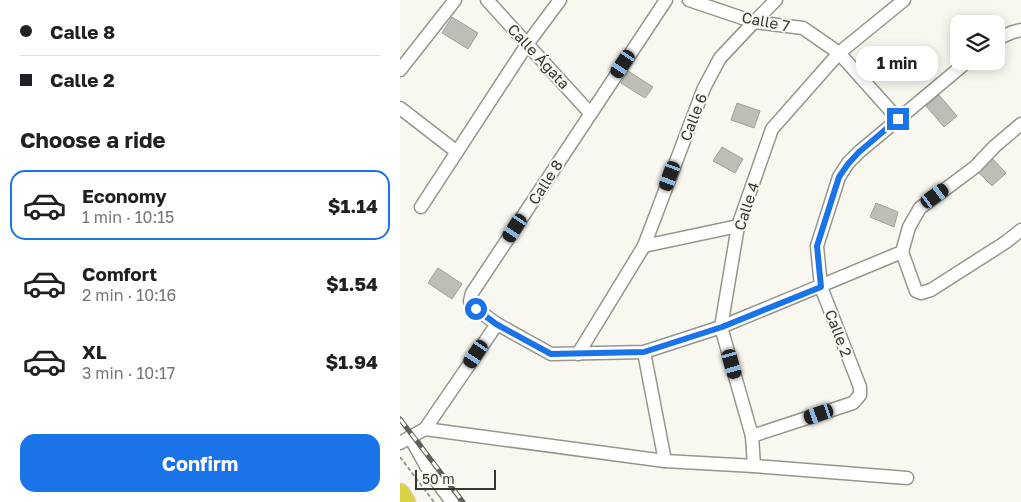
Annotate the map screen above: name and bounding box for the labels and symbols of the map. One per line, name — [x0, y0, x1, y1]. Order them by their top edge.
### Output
street label: Calle 7 — [740, 8, 792, 34]
street label: Calle Ágata — [504, 20, 574, 92]
callout: 1 min — [857, 46, 939, 82]
car — [608, 47, 637, 81]
street label: Calle 6 — [676, 91, 710, 143]
route end — [887, 108, 909, 130]
street label: Calle 8 — [524, 156, 566, 208]
car — [657, 159, 682, 193]
street label: Calle 4 — [730, 180, 762, 232]
car — [918, 181, 951, 211]
car — [500, 211, 529, 245]
route start — [465, 298, 487, 320]
street label: Calle 2 — [822, 307, 856, 359]
car — [461, 337, 490, 371]
car — [720, 348, 743, 380]
car — [802, 402, 835, 426]
scale bar — [415, 467, 496, 490]

